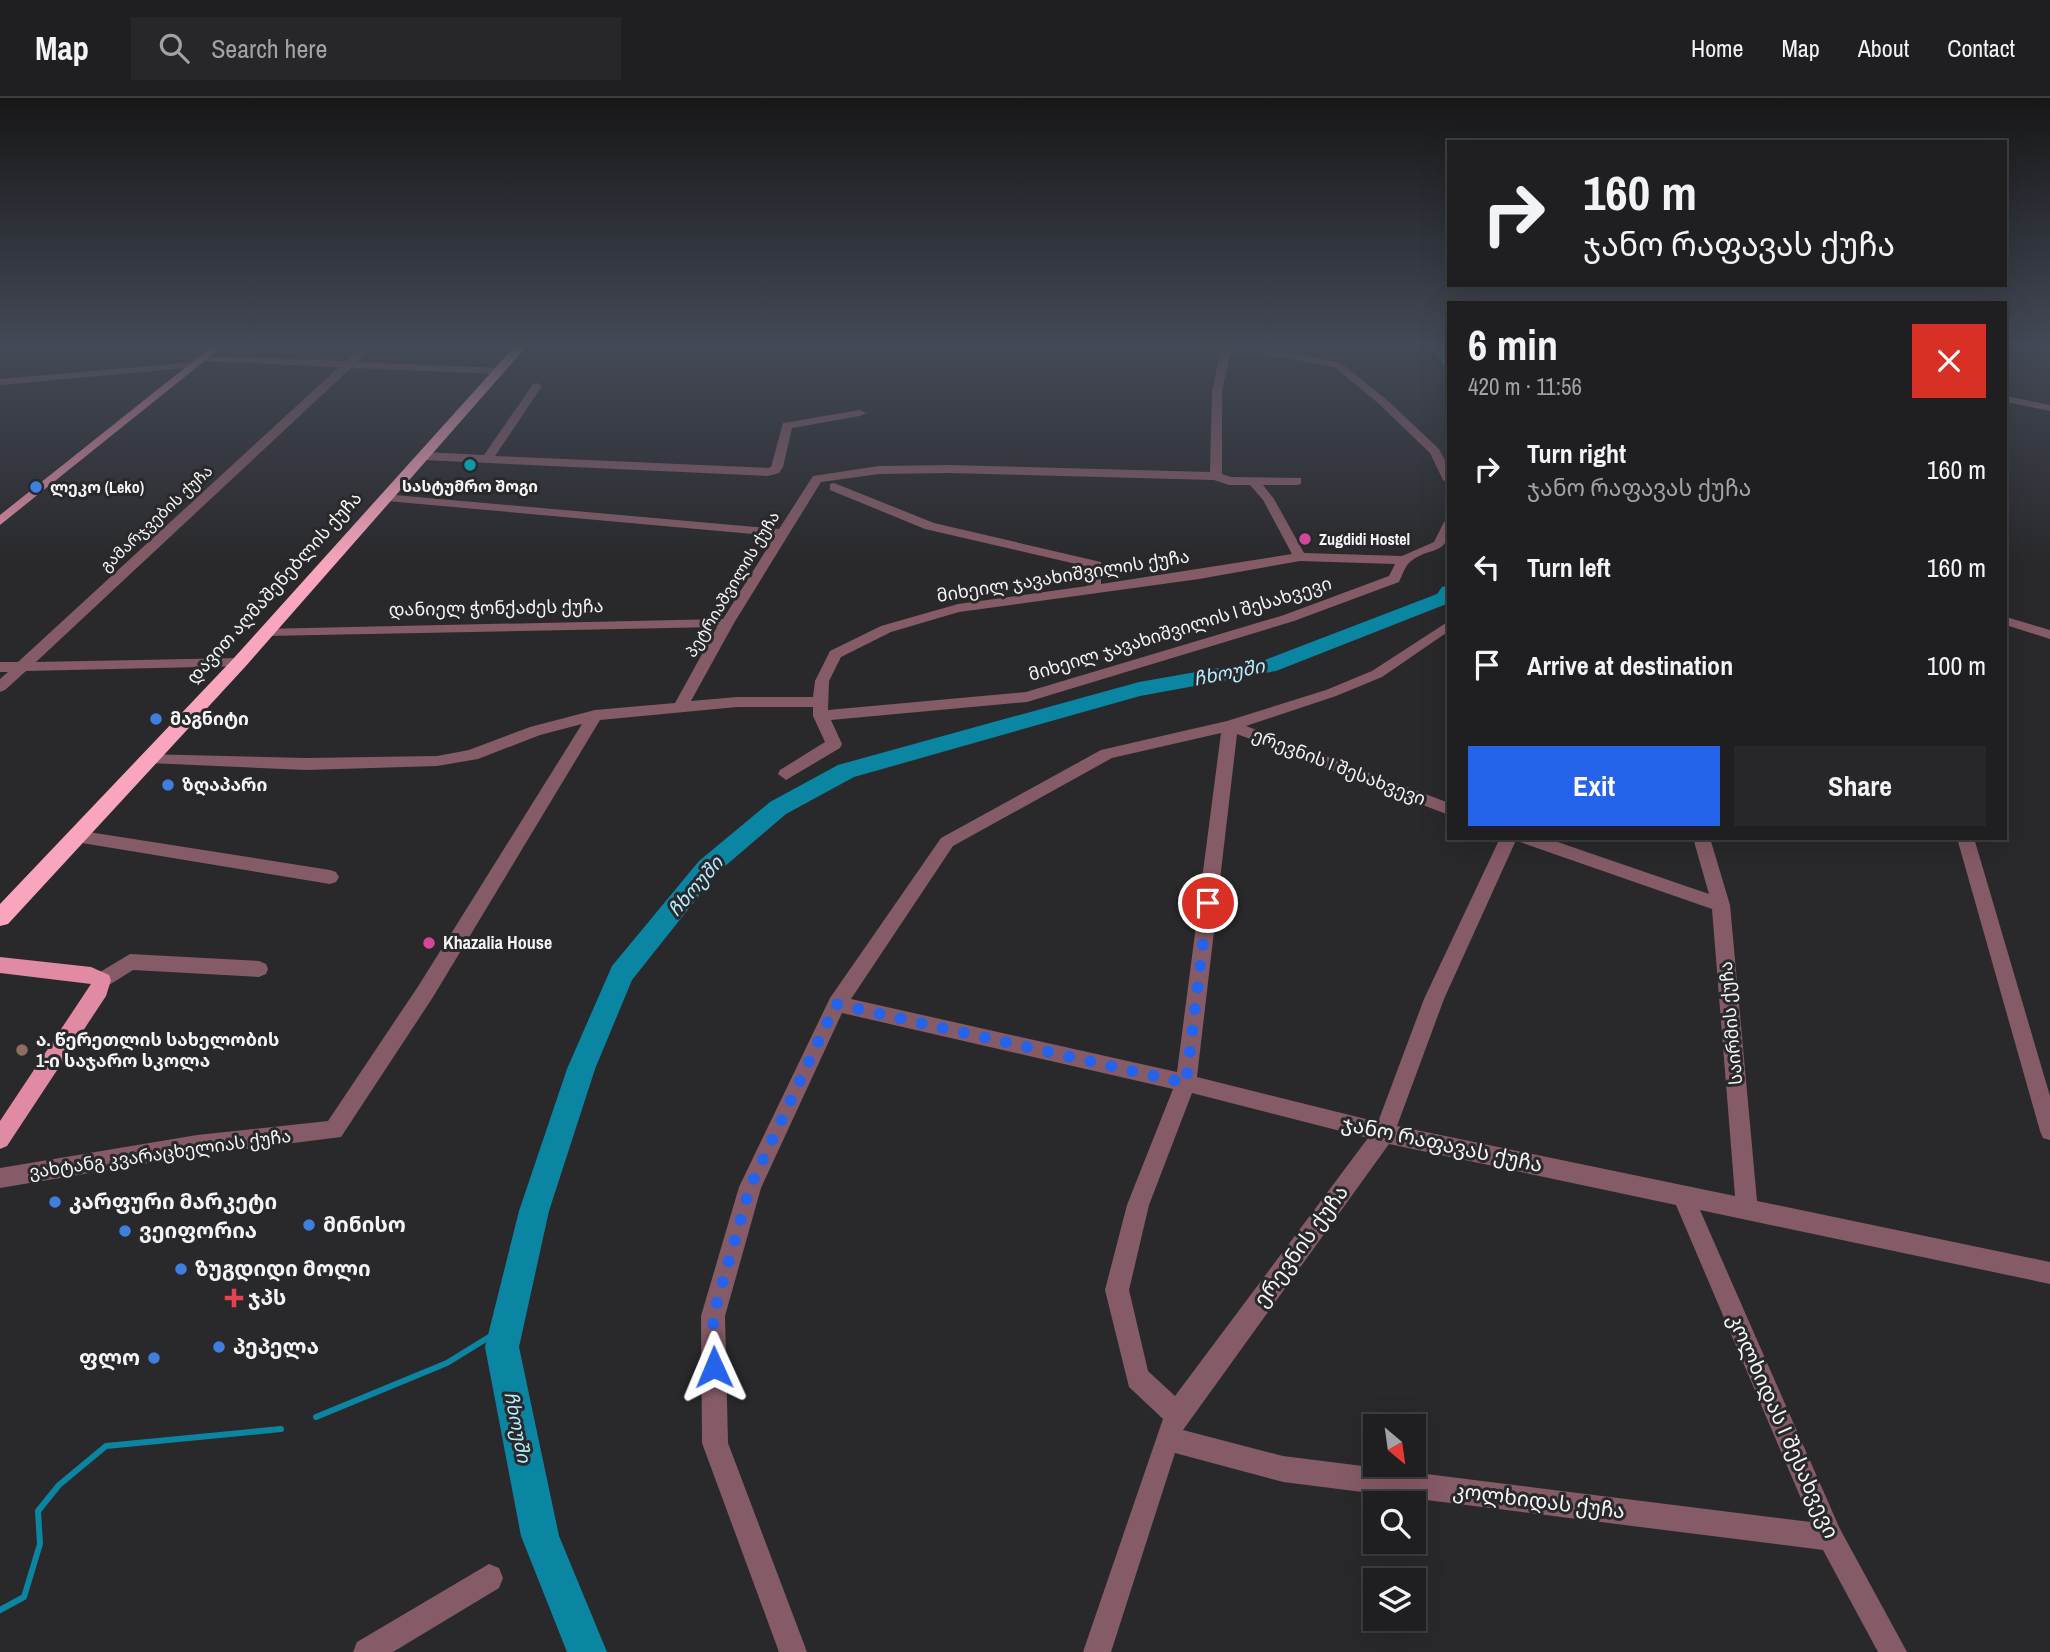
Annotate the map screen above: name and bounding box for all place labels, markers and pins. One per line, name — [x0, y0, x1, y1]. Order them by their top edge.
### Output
marker: სასტუმრო შოგი — [462, 457, 478, 473]
place label: სასტუმრო შოგი — [402, 475, 538, 497]
place label: ლეკო (Leko) — [50, 476, 144, 498]
marker: ლეკო (Leko) — [28, 479, 44, 495]
place label: Zugdidi Hostel — [1319, 528, 1410, 550]
marker: Zugdidi Hostel — [1297, 531, 1313, 547]
place label: მაგნიტი — [170, 706, 249, 731]
marker: მაგნიტი — [148, 711, 164, 727]
place label: ზღაპარი — [182, 772, 268, 797]
marker: ზღაპარი — [160, 777, 176, 793]
pin — [1178, 873, 1238, 933]
place label: Khazalia House — [443, 930, 552, 955]
marker: Khazalia House — [421, 935, 437, 951]
place label: ა. წერეთლის სახელობის 1-ი საჯარო სკოლა — [36, 1027, 279, 1073]
marker: ა. წერეთლის სახელობის 1-ი საჯარო სკოლა — [14, 1042, 30, 1058]
place label: კარფური მარკეტი — [69, 1187, 277, 1216]
marker: კარფური მარკეტი — [47, 1194, 63, 1210]
place label: მინისო — [323, 1210, 406, 1239]
place label: ვეიფორია — [139, 1216, 257, 1245]
marker: მინისო — [301, 1217, 317, 1233]
marker: ვეიფორია — [117, 1223, 133, 1239]
place label: ზუგდიდი მოლი — [195, 1254, 371, 1283]
marker: ზუგდიდი მოლი — [173, 1261, 189, 1277]
place label: ჯპს — [248, 1283, 286, 1312]
marker: ჯპს — [226, 1290, 242, 1306]
place label: პეპელა — [233, 1332, 319, 1361]
marker: პეპელა — [211, 1339, 227, 1355]
place label: ფლო — [79, 1343, 140, 1372]
marker: ფლო — [146, 1350, 162, 1366]

